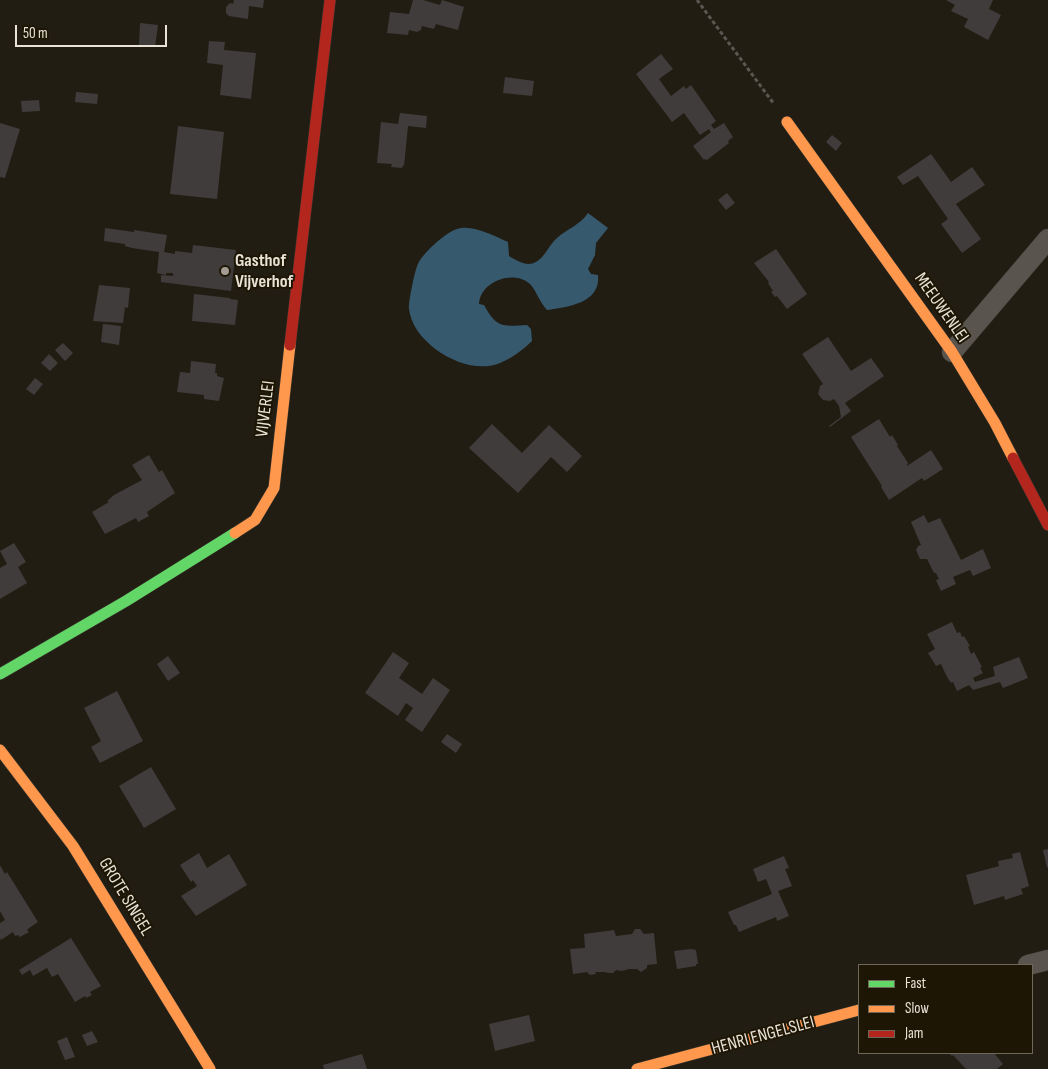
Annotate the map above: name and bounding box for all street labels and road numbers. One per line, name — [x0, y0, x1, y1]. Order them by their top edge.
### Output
street label: MEEUWENLEI — [909, 269, 973, 347]
street label: VIJVERLEI — [252, 379, 280, 439]
street label: GROTE SINGEL — [93, 854, 157, 940]
street label: HENRI ENGELSLEI — [709, 1012, 817, 1060]

